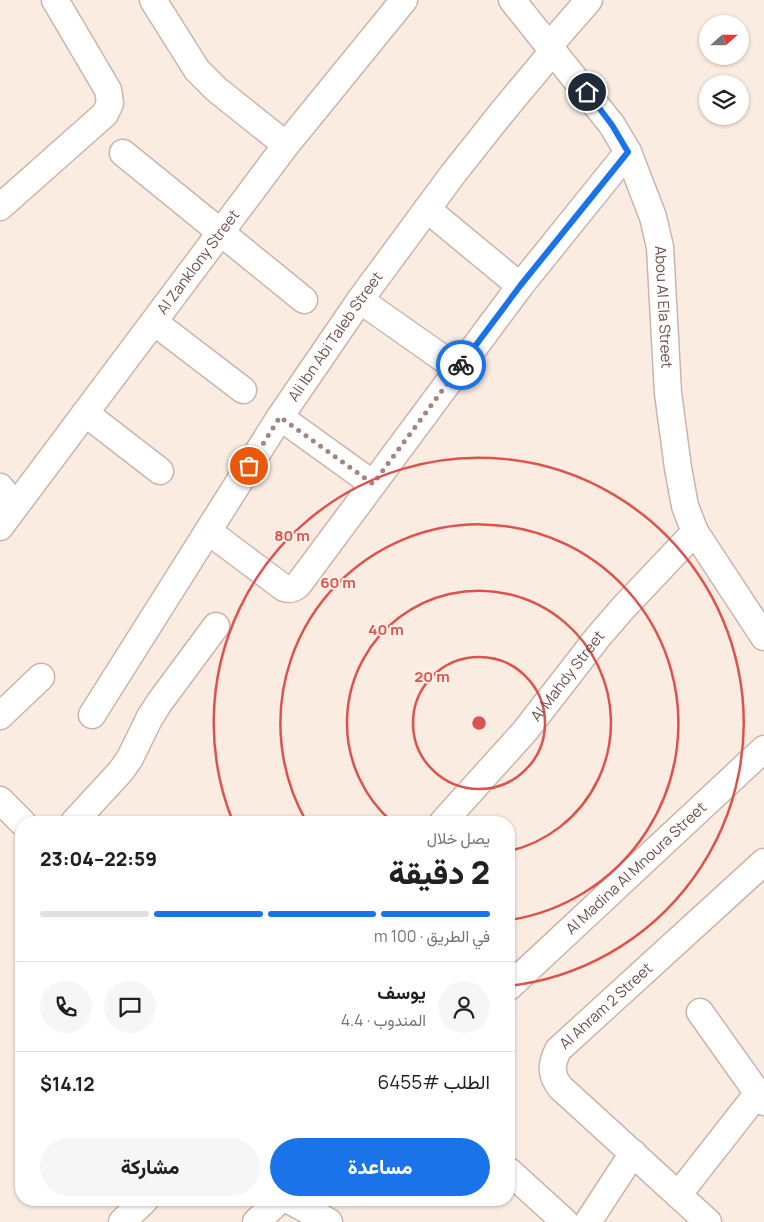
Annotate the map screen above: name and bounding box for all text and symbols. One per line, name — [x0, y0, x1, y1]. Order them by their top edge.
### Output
north arrow — [699, 15, 749, 65]
map controls — [699, 15, 749, 125]
pin — [566, 71, 608, 113]
button: layers — [699, 75, 749, 125]
icon: home — [573, 78, 601, 106]
street label: Al Zanklony Street — [152, 205, 244, 318]
street label: Abou Al Ela Street — [650, 245, 678, 369]
street label: Ali Ibn Abi Taleb Street — [283, 267, 387, 405]
courier — [436, 340, 486, 390]
icon: bike — [447, 351, 475, 379]
pin — [228, 445, 270, 487]
icon: bag — [235, 452, 263, 480]
text: 80 m — [274, 525, 310, 546]
text: 60 m — [320, 572, 356, 593]
text: 40 m — [368, 619, 404, 640]
street label: Al Mahdy Street — [525, 626, 609, 726]
text: 20 m — [414, 666, 450, 687]
centre of rings — [470, 714, 488, 732]
street label: Al Madina Al Mnoura Street — [561, 797, 711, 939]
text: يصل خلال — [427, 827, 490, 849]
text: 22:59–23:04 — [40, 846, 157, 872]
text: 2 دقيقة — [388, 850, 490, 894]
text: في الطريق · 100 m — [374, 925, 490, 947]
street label: Al Ahram 2 Street — [555, 958, 657, 1054]
text: يوسف — [377, 979, 426, 1005]
button: phone — [40, 981, 92, 1033]
button: chat — [104, 981, 156, 1033]
button: person — [438, 981, 490, 1033]
text: المندوب · 4.4 — [341, 1009, 426, 1031]
text: الطلب #6455 — [377, 1069, 490, 1095]
text: $14.12 — [40, 1071, 95, 1097]
button: مشاركة — [40, 1138, 260, 1196]
button: مساعدة — [270, 1138, 490, 1196]

